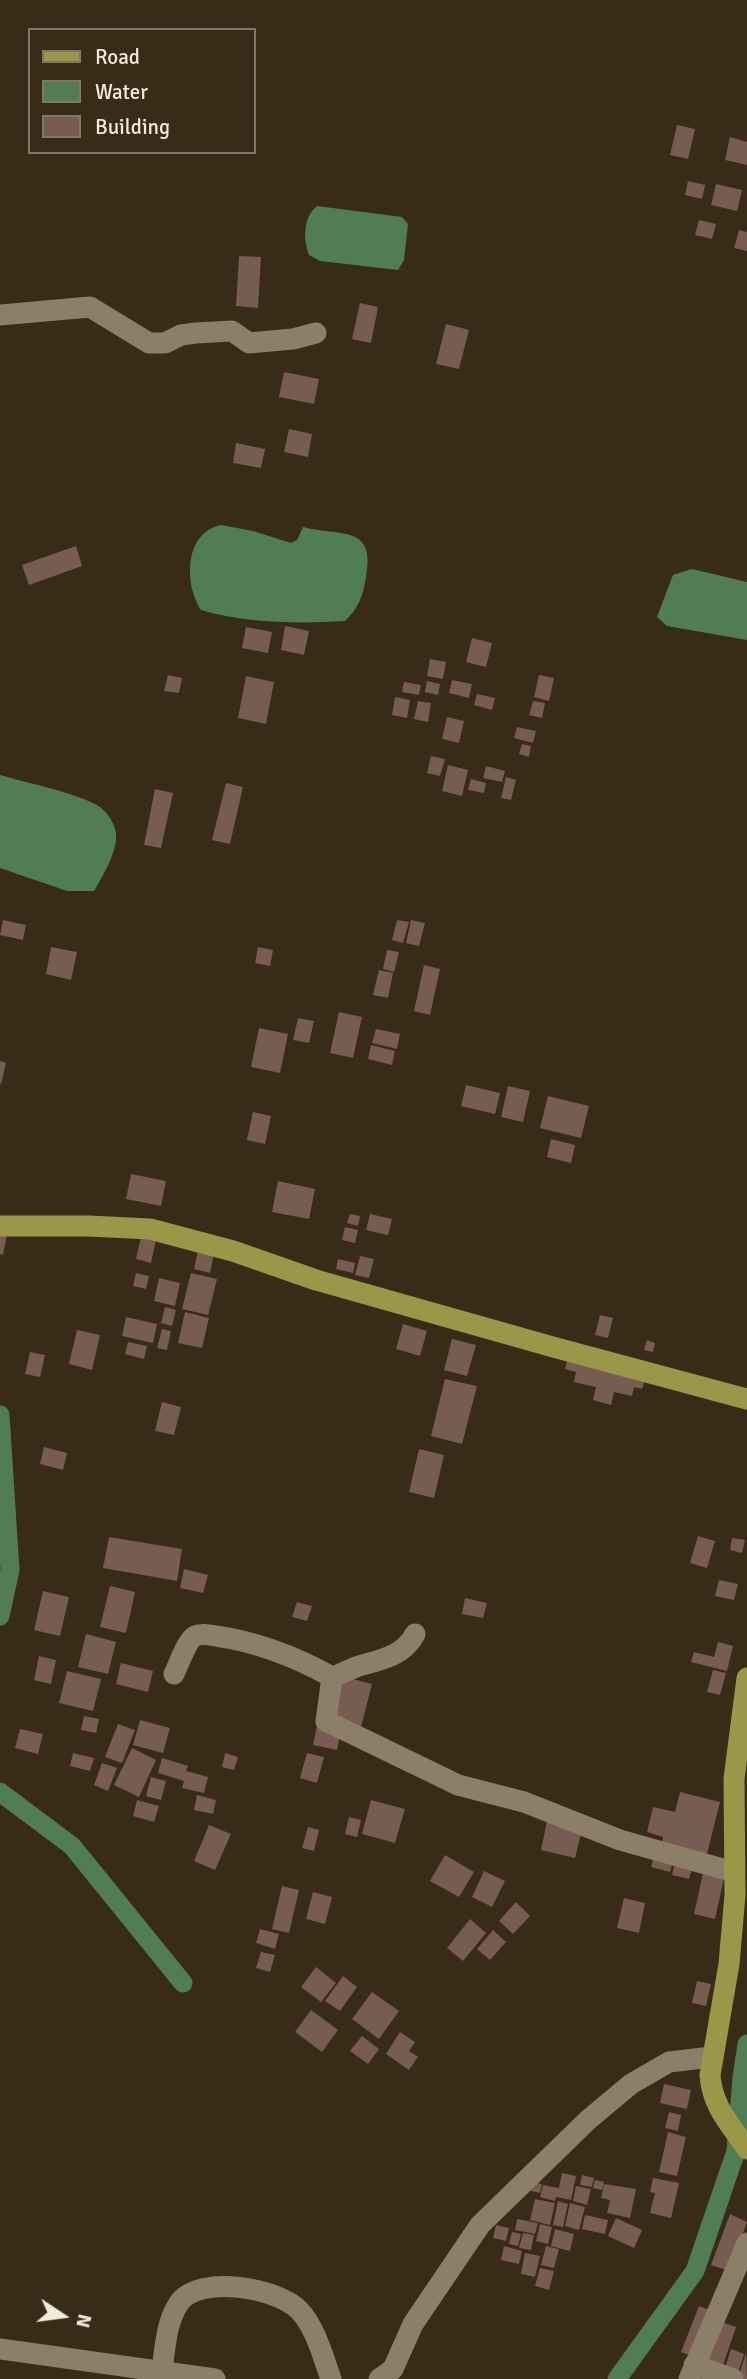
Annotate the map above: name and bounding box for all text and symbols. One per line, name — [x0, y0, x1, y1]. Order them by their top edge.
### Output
legend — [28, 28, 256, 154]
text: Road — [95, 44, 140, 70]
text: Water — [95, 79, 148, 105]
text: Building — [95, 114, 170, 140]
north arrow — [28, 2281, 98, 2351]
text: N — [70, 2312, 97, 2330]

